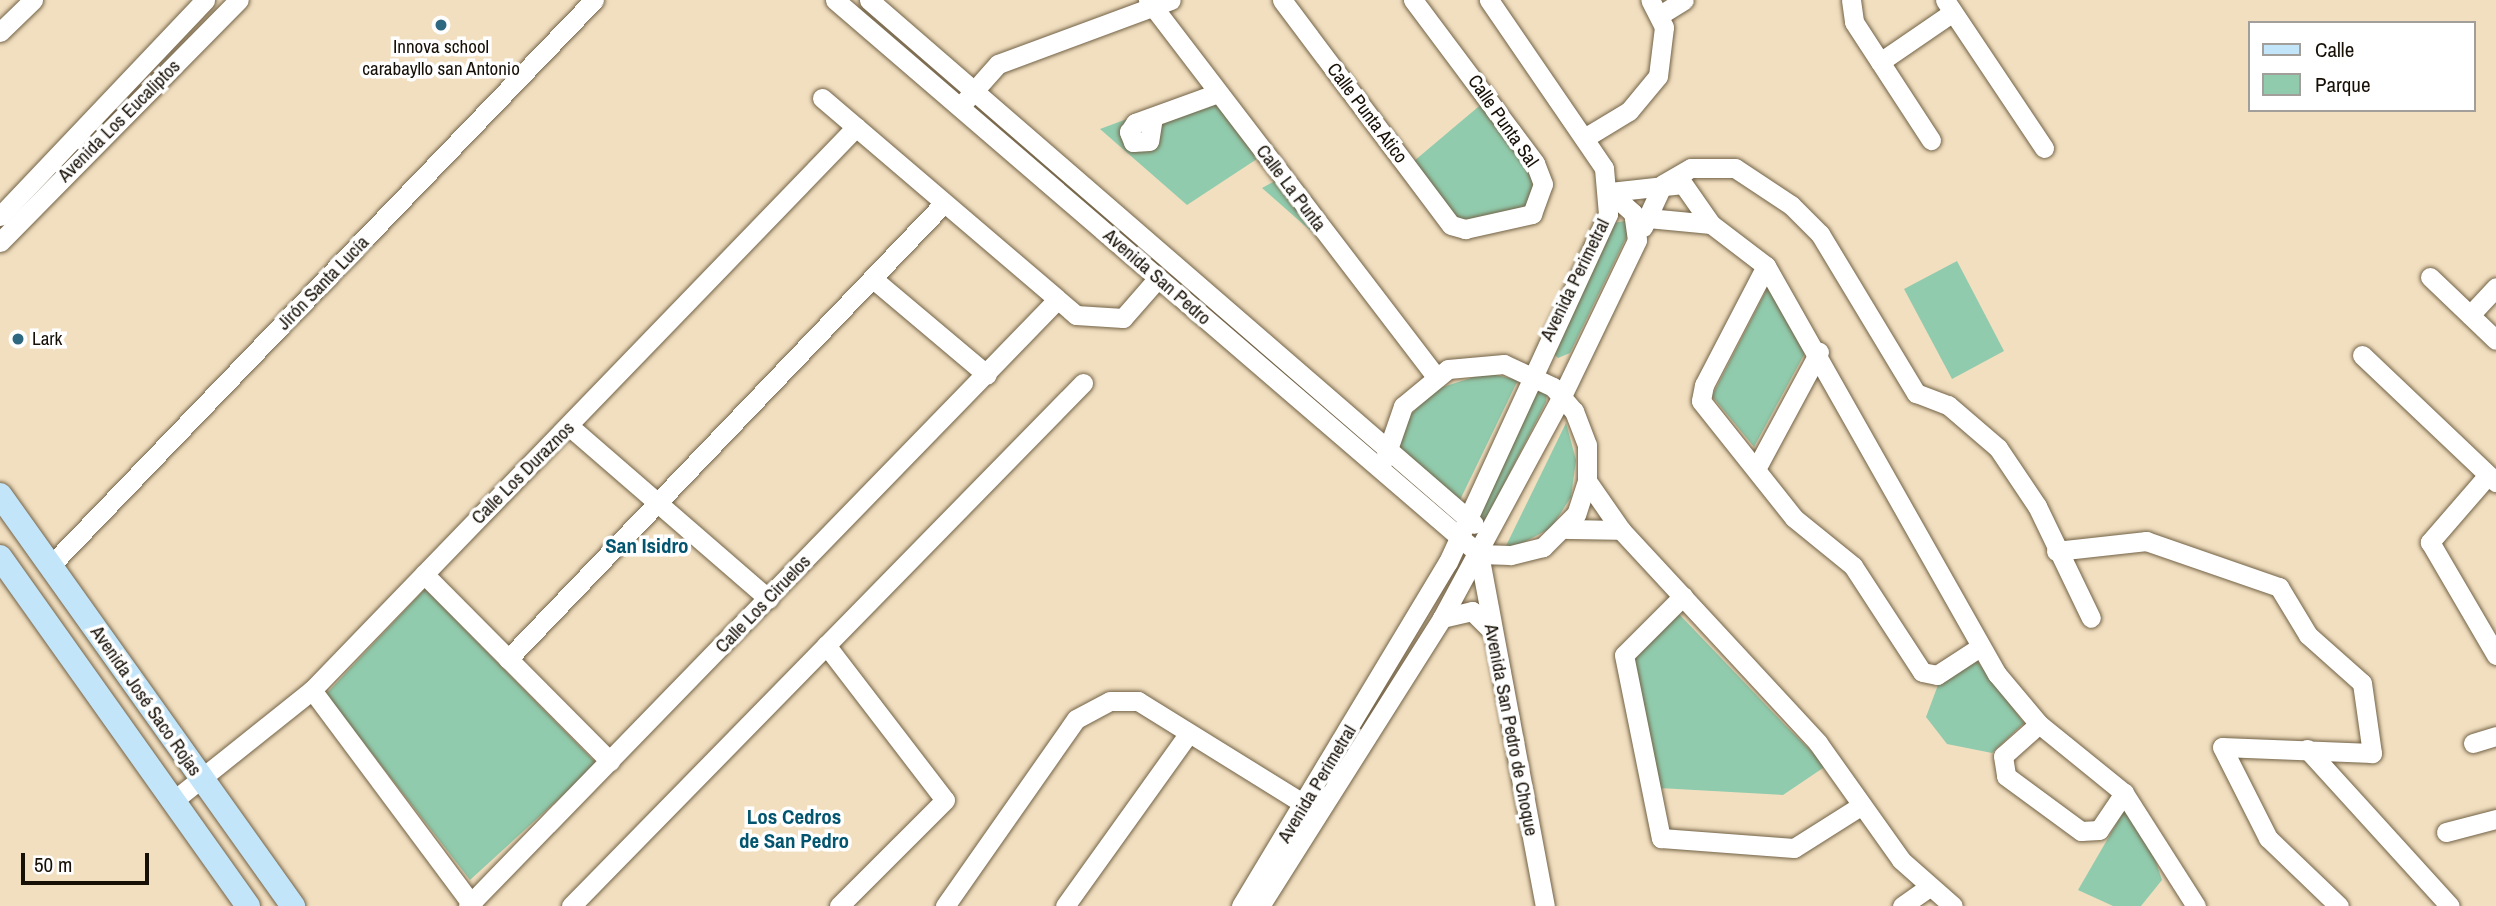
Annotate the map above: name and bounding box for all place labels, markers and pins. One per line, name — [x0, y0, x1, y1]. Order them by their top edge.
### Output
marker: Innova school carabayllo san Antonio — [433, 17, 449, 33]
place label: Innova school carabayllo san Antonio — [362, 36, 520, 80]
place label: Lark — [32, 328, 62, 350]
marker: Lark — [10, 331, 26, 347]

